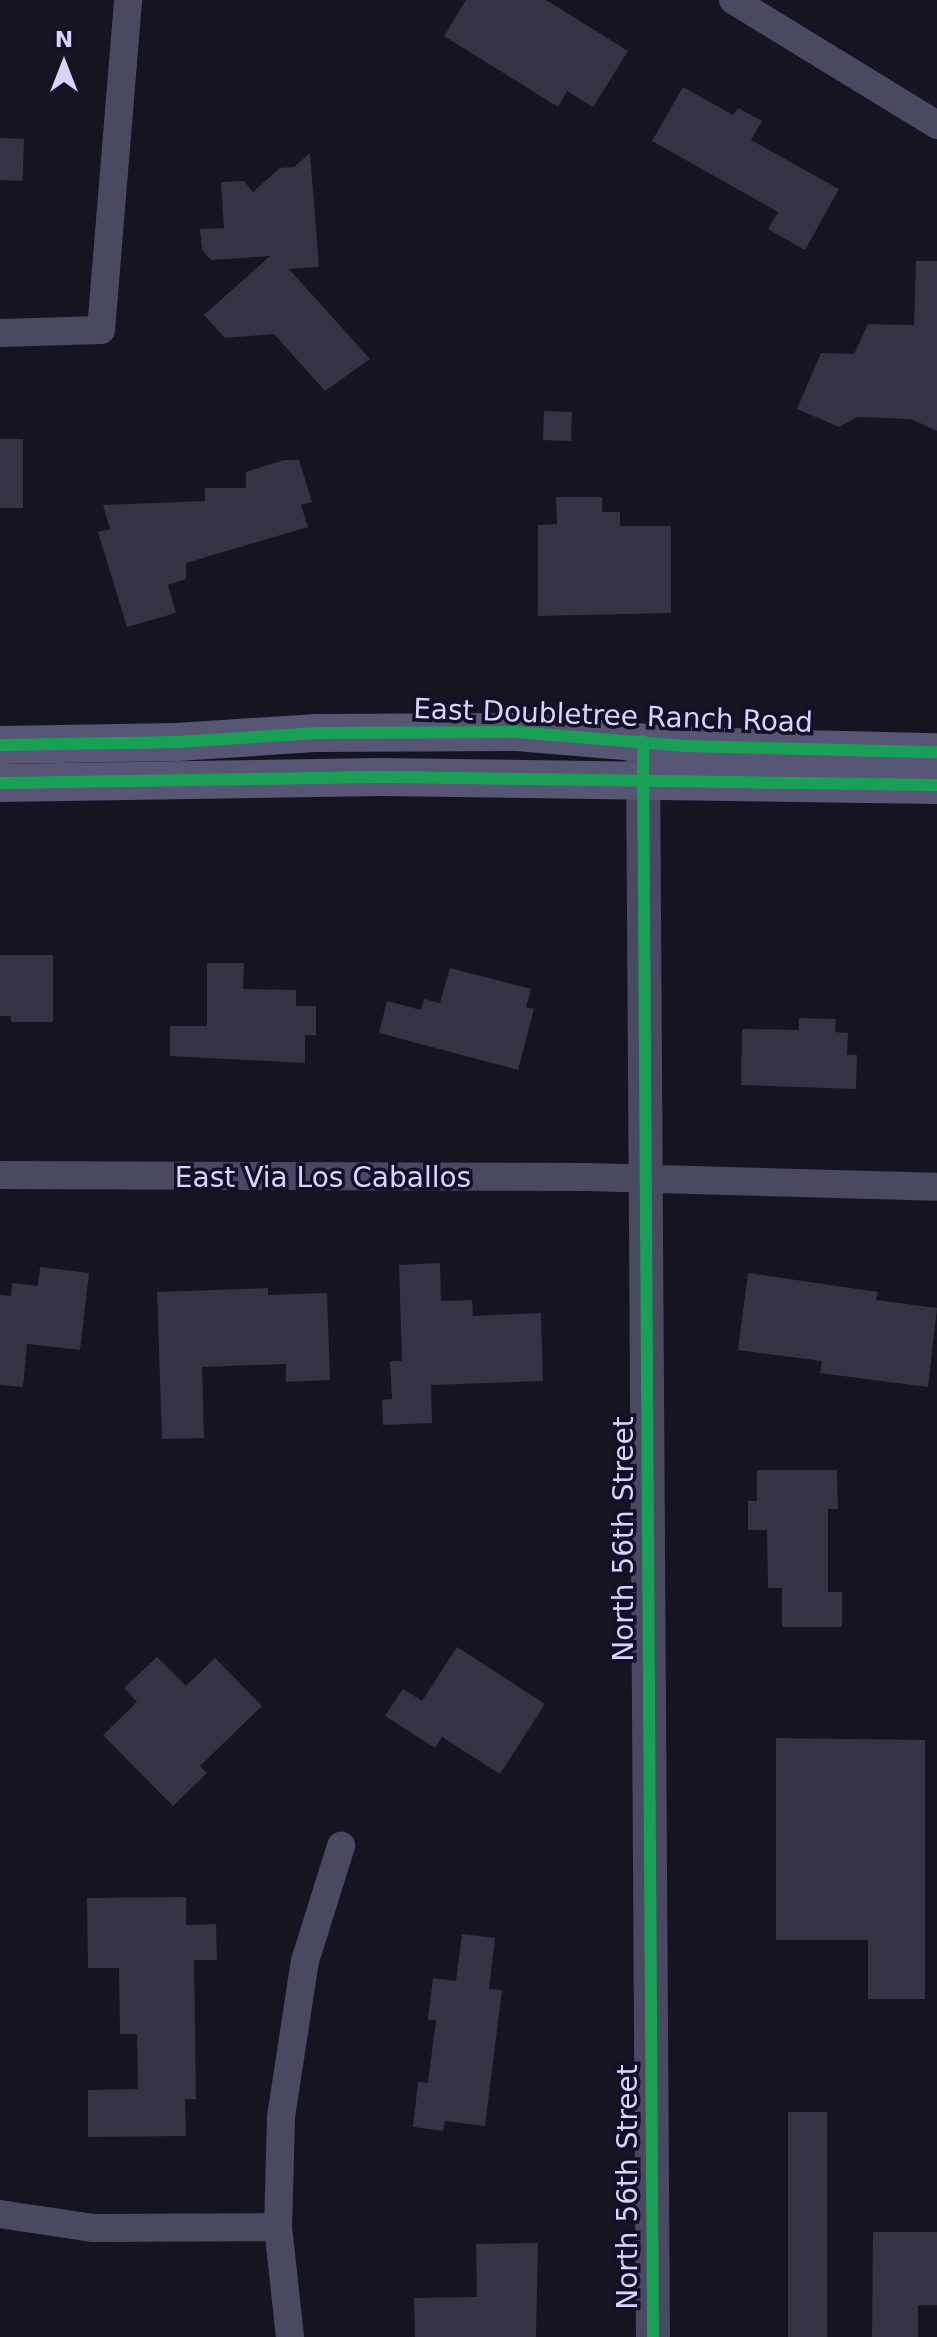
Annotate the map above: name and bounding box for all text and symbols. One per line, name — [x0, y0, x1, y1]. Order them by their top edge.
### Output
north arrow — [24, 24, 104, 104]
text: N — [55, 27, 73, 52]
street label: East Doubletree Ranch Road — [413, 692, 813, 740]
street label: East Via Los Caballos — [175, 1161, 471, 1195]
street label: North 56th Street — [607, 1416, 641, 1662]
street label: North 56th Street — [611, 2064, 645, 2310]

